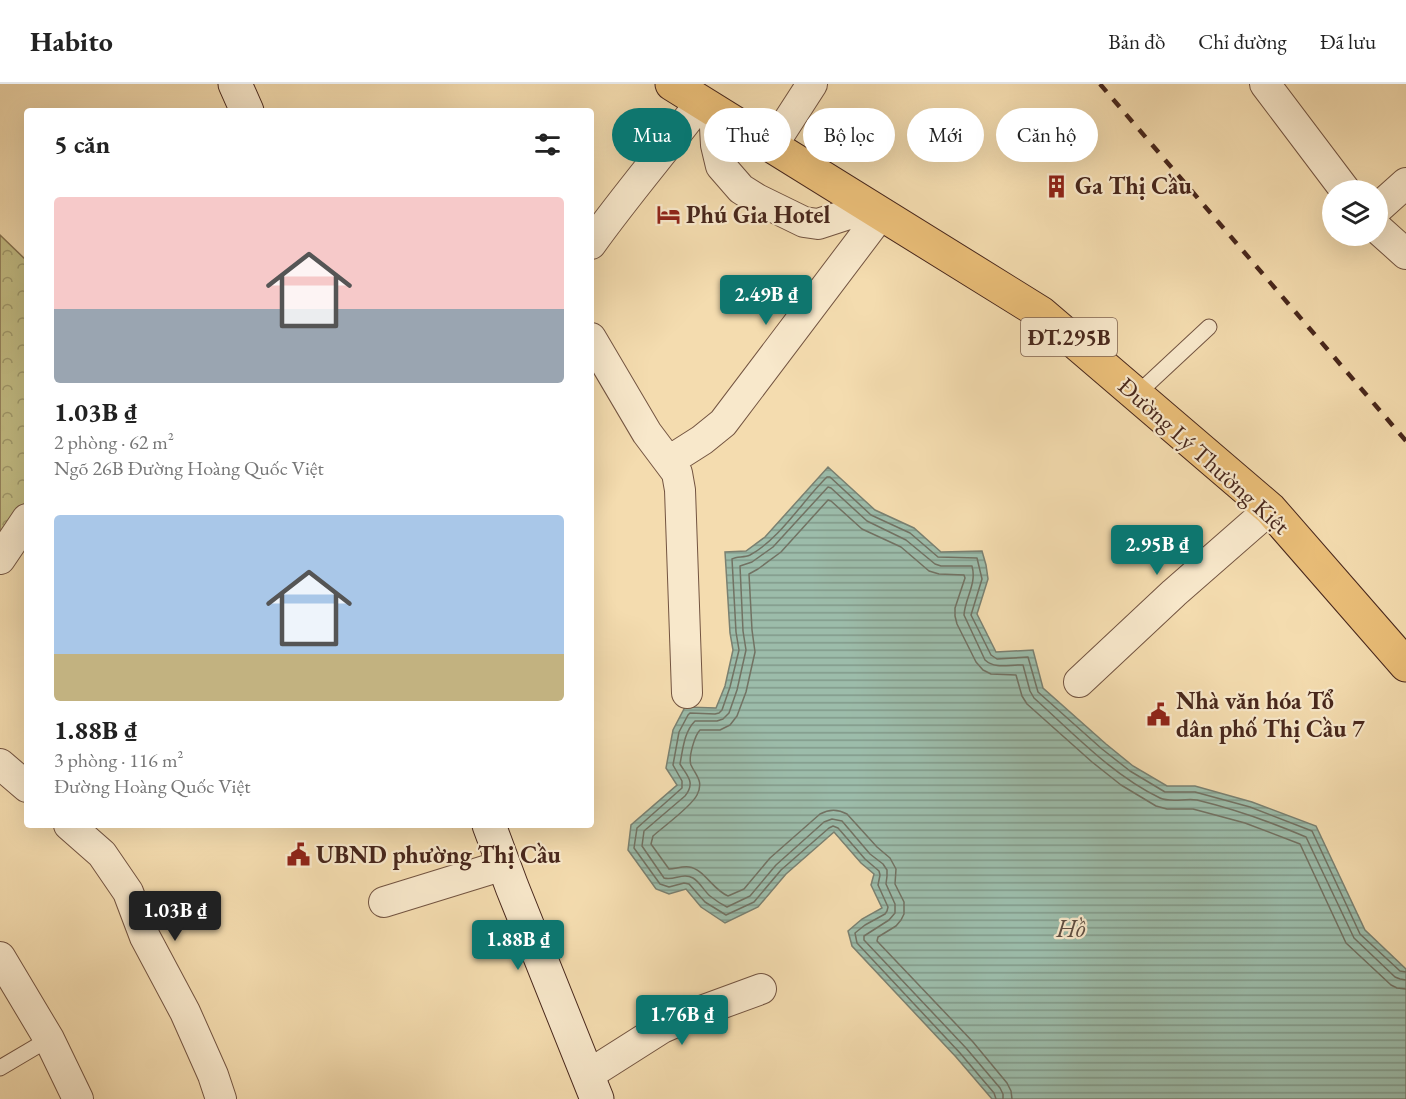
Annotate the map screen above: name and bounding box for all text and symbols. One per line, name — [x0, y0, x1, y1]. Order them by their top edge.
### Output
text: Habito — [30, 23, 113, 59]
text: Bản đồ — [1108, 28, 1165, 55]
text: Chỉ đường — [1198, 28, 1287, 55]
text: Đã lưu — [1320, 28, 1376, 55]
chip: Mua — [612, 108, 692, 162]
chip: Thuê — [704, 108, 791, 162]
chip: Bộ lọc — [803, 108, 895, 162]
chip: Mới — [907, 108, 984, 162]
chip: Căn hộ — [996, 108, 1098, 162]
text: 5 căn — [54, 127, 110, 161]
icon: filters — [531, 128, 564, 161]
place label: Ga Thị Cầu — [1075, 170, 1193, 201]
building icon: Ga Thị Cầu — [1044, 173, 1070, 199]
map controls — [1322, 180, 1388, 246]
button: layers — [1322, 180, 1388, 246]
place label: Phú Gia Hotel — [686, 199, 831, 230]
hotel icon: Phú Gia Hotel — [655, 202, 681, 228]
icon: home — [255, 236, 363, 344]
pin: 2.49B ₫ — [711, 275, 821, 326]
text: 2.49B ₫ — [734, 281, 798, 307]
road number: ĐT.295B — [1021, 318, 1117, 356]
street label: Đường Lý Thường Kiệt — [1112, 370, 1297, 541]
text: 1.03B ₫ — [54, 395, 137, 429]
text: 2 phòng · 62 m² — [54, 429, 174, 455]
text: Ngõ 26B Đường Hoàng Quốc Việt — [54, 455, 324, 481]
pin: 2.95B ₫ — [1102, 525, 1212, 576]
text: 2.95B ₫ — [1125, 531, 1189, 557]
icon: home — [255, 554, 363, 662]
place label: Nhà văn hóa Tổ dân phố Thị Cầu 7 — [1176, 685, 1365, 744]
public building icon: Nhà văn hóa Tổ dân phố Thị Cầu 7 — [1145, 702, 1171, 728]
text: 1.88B ₫ — [54, 713, 137, 747]
text: 3 phòng · 116 m² — [54, 747, 184, 773]
text: Đường Hoàng Quốc Việt — [54, 773, 250, 799]
place label: UBND phường Thị Cầu — [316, 839, 561, 871]
public building icon: UBND phường Thị Cầu — [285, 842, 311, 868]
pin: 1.03B ₫ — [120, 891, 230, 942]
text: 1.03B ₫ — [143, 897, 207, 923]
water label: Hồ — [1055, 911, 1086, 945]
pin: 1.88B ₫ — [463, 920, 573, 971]
text: 1.88B ₫ — [486, 926, 550, 952]
pin: 1.76B ₫ — [627, 995, 737, 1046]
text: 1.76B ₫ — [650, 1001, 714, 1027]

